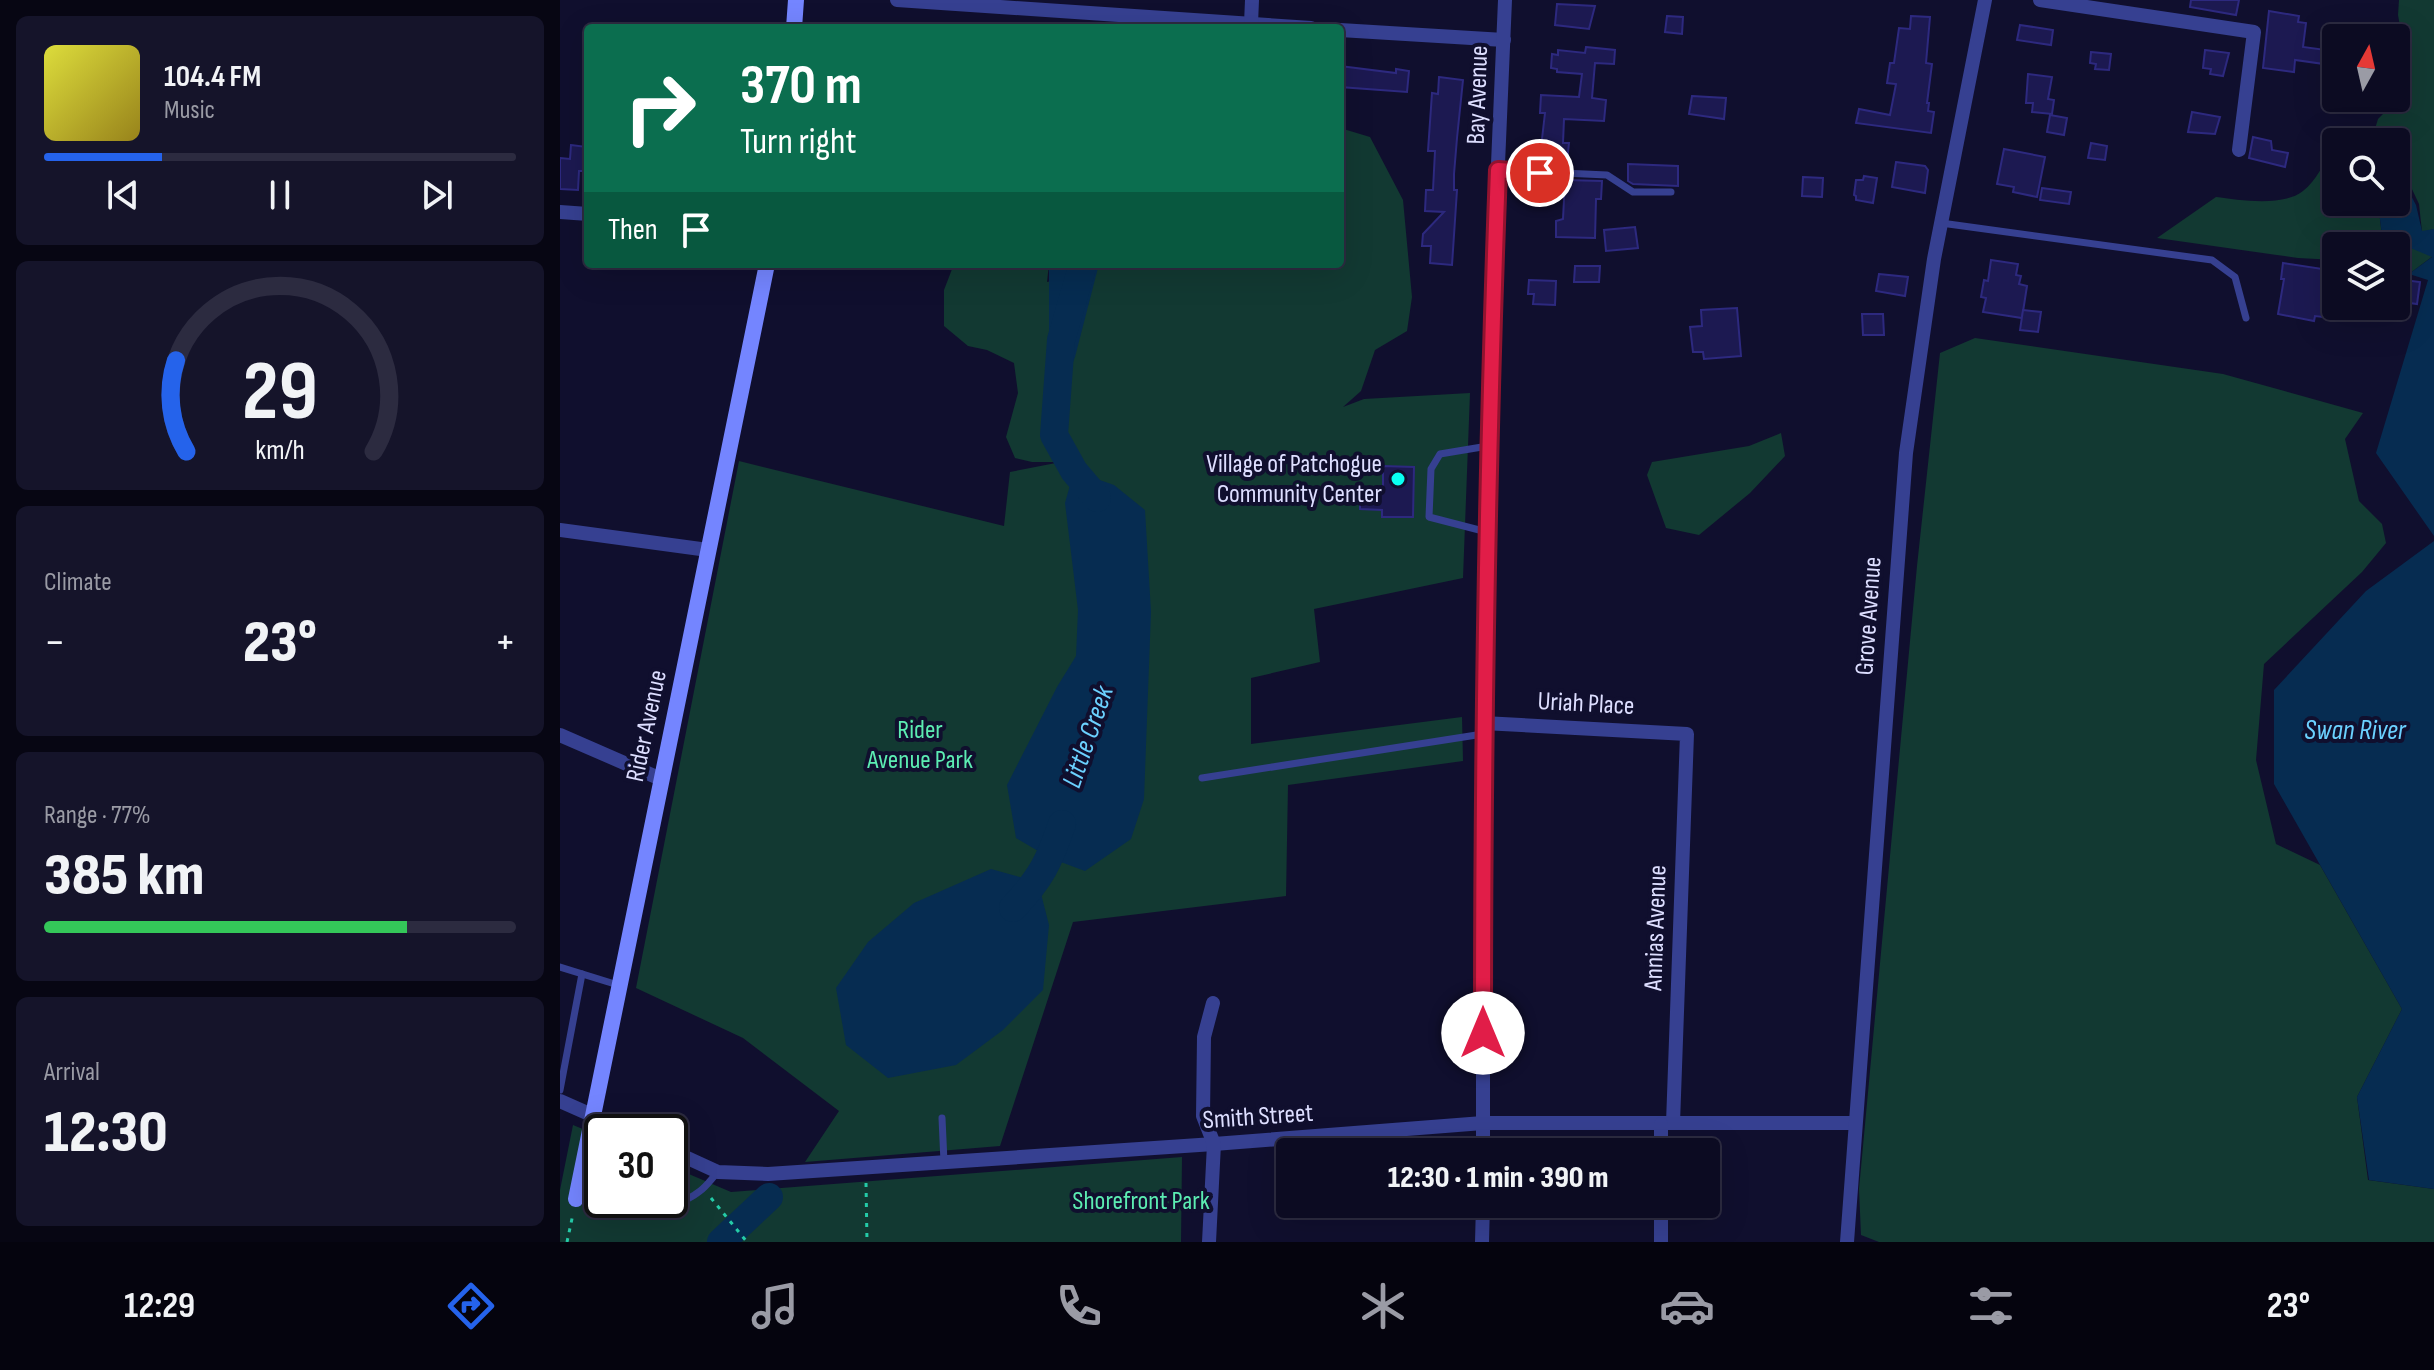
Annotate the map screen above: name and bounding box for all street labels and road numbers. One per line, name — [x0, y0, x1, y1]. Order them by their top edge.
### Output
street label: Bay Avenue — [1461, 45, 1495, 145]
street label: Grove Avenue — [1849, 556, 1889, 676]
street label: Rider Avenue — [620, 667, 674, 785]
street label: Uriah Place — [1537, 686, 1635, 722]
street label: Annias Avenue — [1638, 865, 1674, 992]
street label: Smith Street — [1202, 1098, 1314, 1136]

